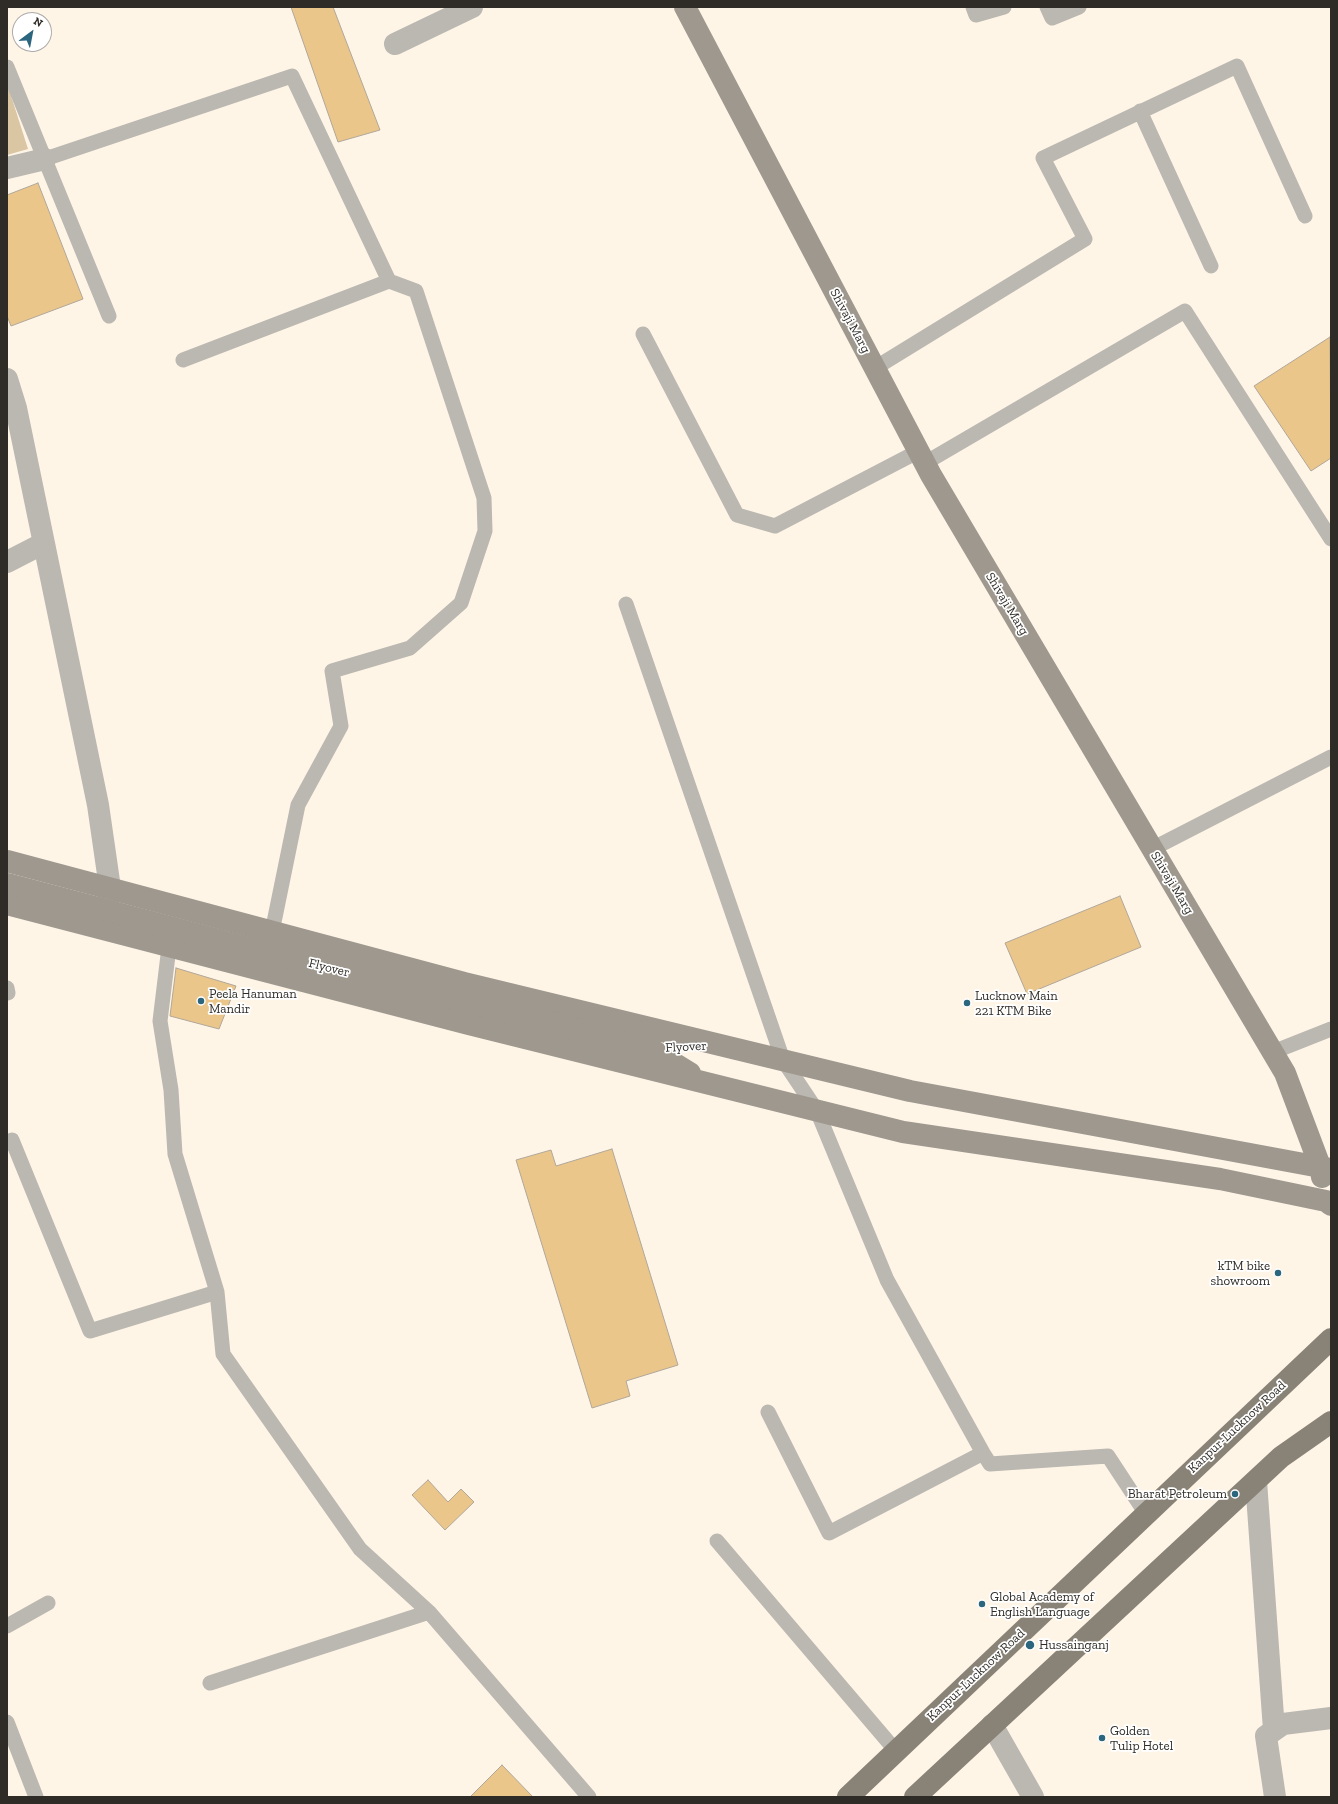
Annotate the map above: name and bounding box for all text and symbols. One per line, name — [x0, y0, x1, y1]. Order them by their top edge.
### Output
north arrow — [12, 12, 52, 52]
text: N — [31, 15, 45, 30]
street label: Shivaji Marg — [827, 286, 873, 356]
street label: Shivaji Marg — [982, 570, 1032, 638]
street label: Shivaji Marg — [1147, 849, 1197, 917]
street label: Flyover — [307, 955, 351, 981]
place label: Peela Hanuman Mandir — [209, 986, 297, 1017]
place label: Lucknow Main 221 KTM Bike — [975, 988, 1058, 1019]
marker: Peela Hanuman Mandir — [196, 996, 206, 1006]
marker: Lucknow Main 221 KTM Bike — [962, 998, 972, 1008]
street label: Flyover — [665, 1038, 707, 1056]
place label: kTM bike showroom — [1211, 1258, 1270, 1289]
marker: kTM bike showroom — [1273, 1268, 1283, 1278]
street label: Kanpur-Lucknow Road — [1185, 1378, 1289, 1476]
place label: Bharat Petroleum — [1128, 1486, 1227, 1502]
marker: Bharat Petroleum — [1230, 1489, 1240, 1499]
place label: Global Academy of English Language — [990, 1589, 1094, 1620]
marker: Global Academy of English Language — [977, 1599, 987, 1609]
street label: Kanpur-Lucknow Road — [924, 1626, 1028, 1724]
place label: Hussainganj — [1039, 1637, 1109, 1653]
marker: Hussainganj — [1024, 1639, 1036, 1651]
place label: Golden Tulip Hotel — [1110, 1723, 1173, 1754]
marker: Golden Tulip Hotel — [1097, 1733, 1107, 1743]

